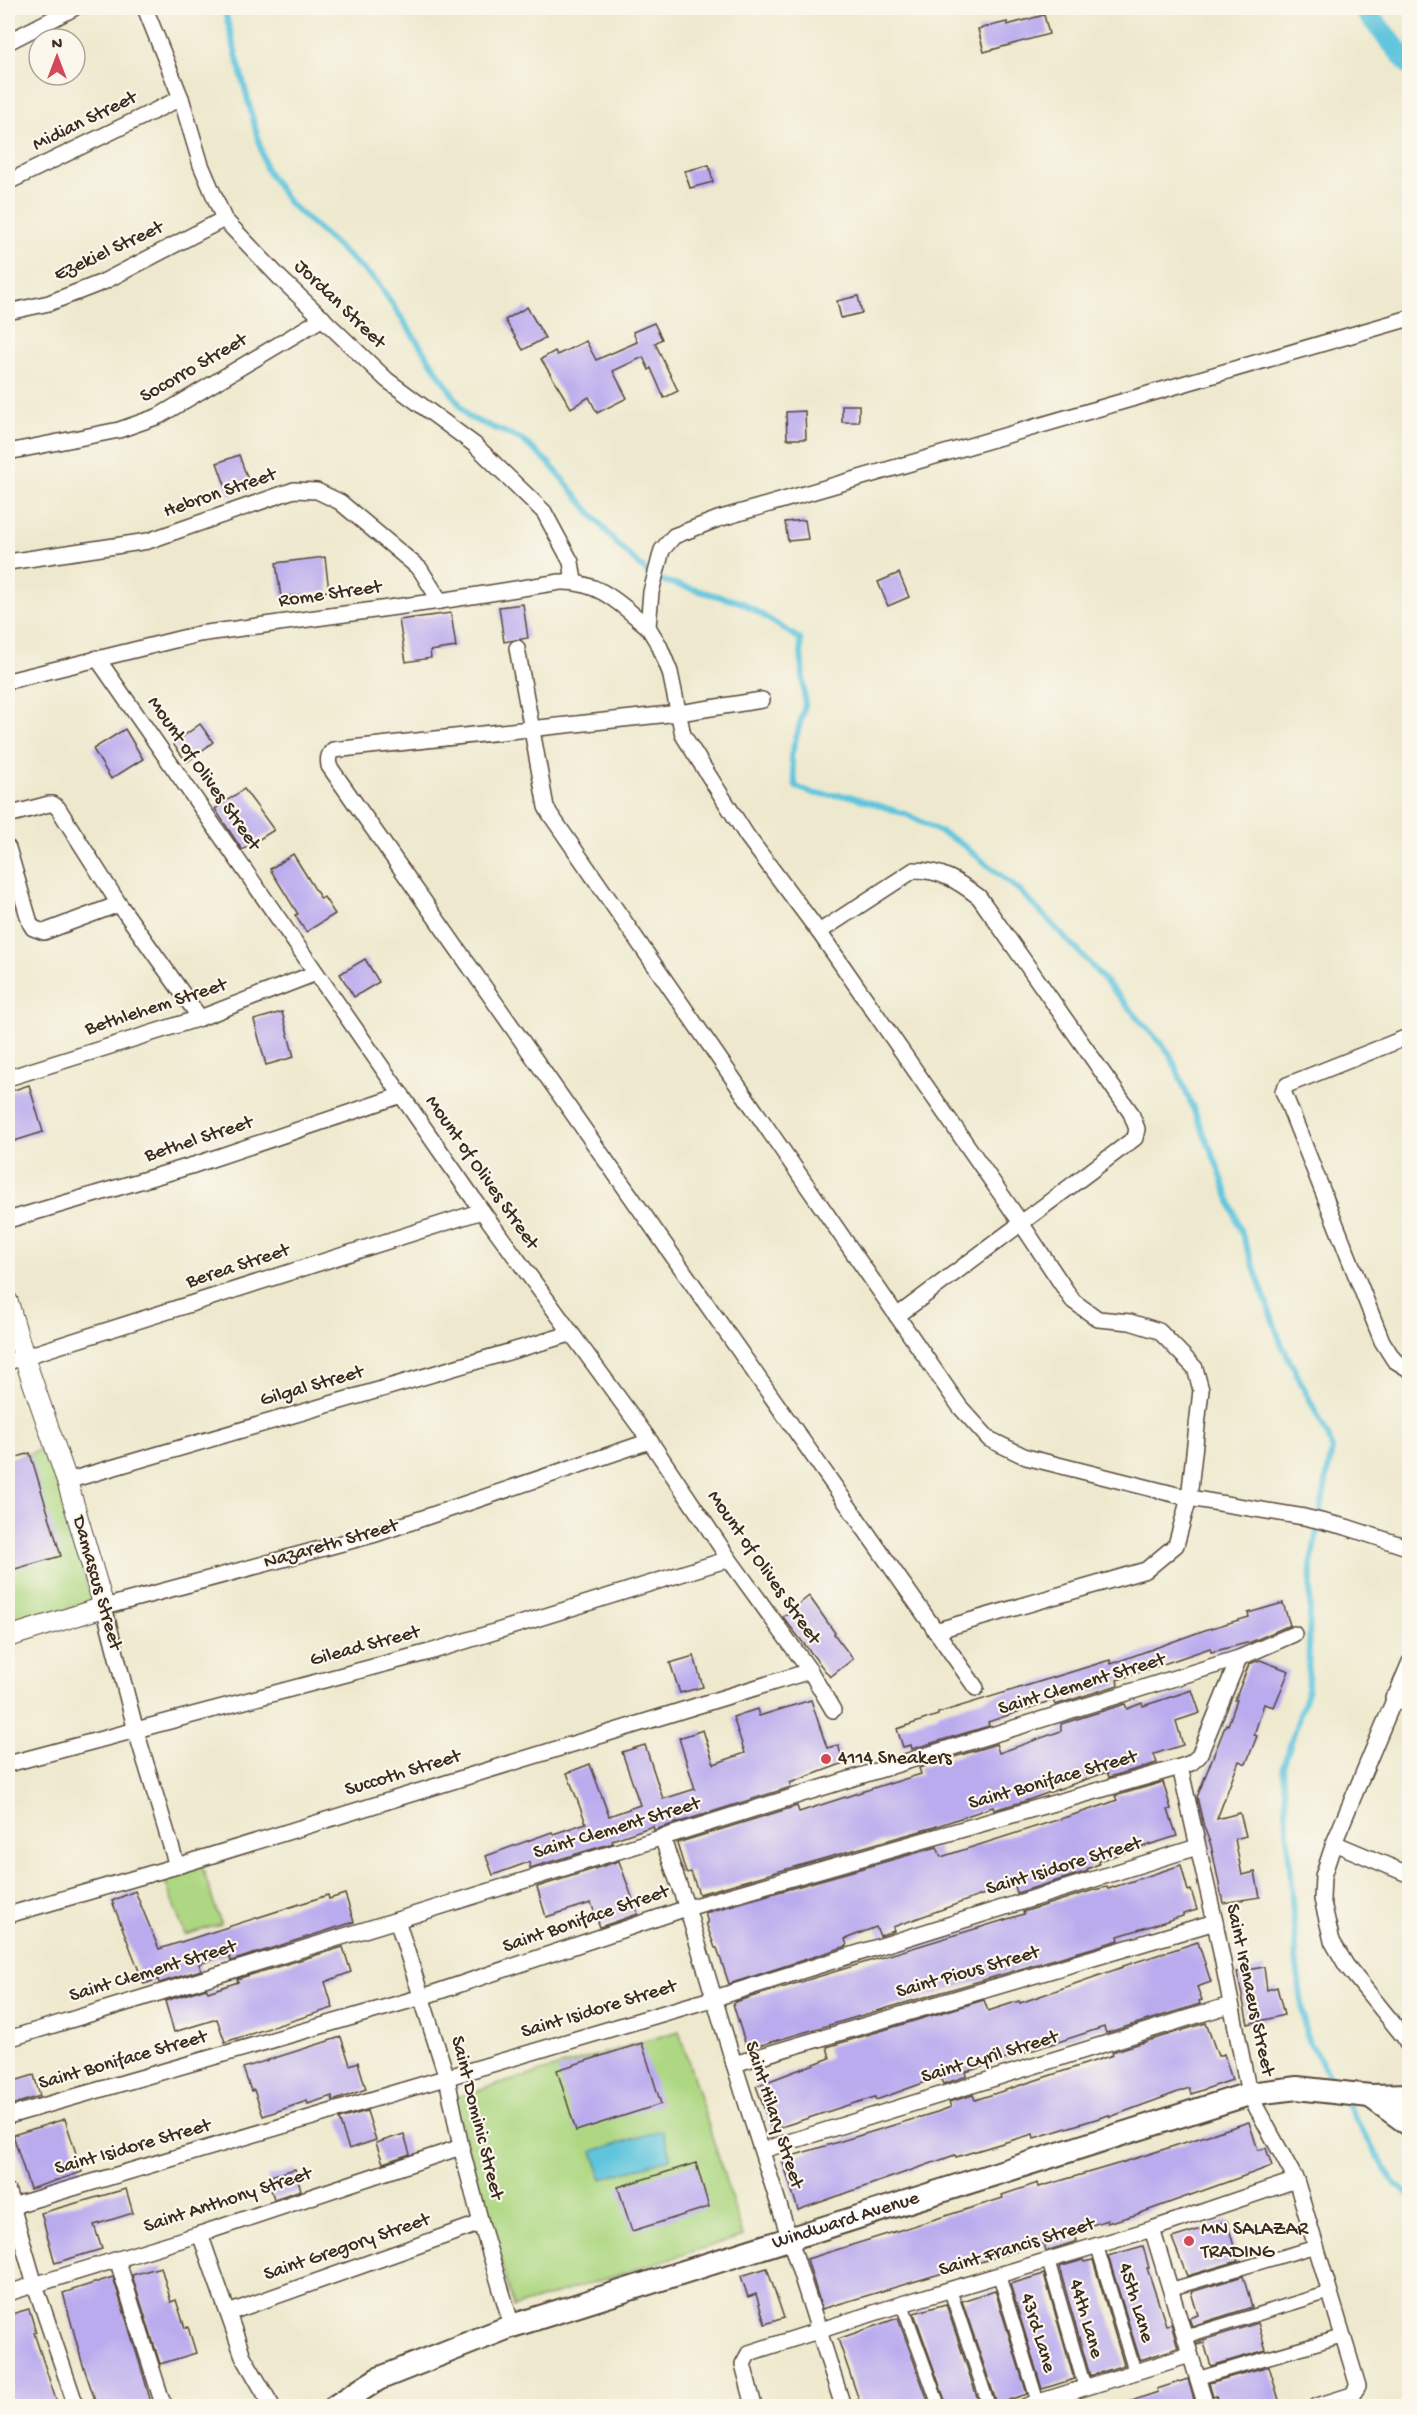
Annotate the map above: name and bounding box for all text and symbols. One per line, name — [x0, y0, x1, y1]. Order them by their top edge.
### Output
north arrow — [27, 27, 87, 87]
text: N — [52, 36, 63, 55]
street label: Midian Street — [29, 86, 142, 157]
street label: Ezekiel Street — [51, 216, 169, 287]
street label: Jordan Street — [288, 256, 391, 356]
street label: Socorro Street — [137, 328, 253, 409]
street label: Hebron Street — [161, 463, 281, 524]
street label: Rome Street — [277, 576, 385, 614]
street label: Mount of Olives Street — [141, 693, 266, 857]
street label: Bethlehem Street — [81, 974, 231, 1042]
street label: Mount of Olives Street — [419, 1092, 544, 1256]
street label: Bethel Street — [141, 1111, 258, 1169]
street label: Berea Street — [183, 1239, 294, 1295]
street label: Gilgal Street — [258, 1361, 368, 1413]
street label: Mount of Olives Street — [701, 1487, 826, 1651]
street label: Damascus Street — [65, 1511, 127, 1654]
street label: Nazareth Street — [261, 1514, 402, 1575]
street label: Gilead Street — [308, 1621, 424, 1673]
street label: Saint Clement Street — [996, 1648, 1170, 1721]
street label: Succoth Street — [342, 1745, 465, 1802]
street label: Saint Boniface Street — [966, 1745, 1142, 1816]
place label: 4114 Sneakers — [838, 1748, 952, 1771]
marker: 4114 Sneakers — [819, 1752, 833, 1766]
street label: Saint Clement Street — [531, 1792, 705, 1865]
street label: Saint Isidore Street — [984, 1832, 1146, 1902]
street label: Saint Boniface Street — [500, 1880, 674, 1959]
street label: Saint Irenaeus Street — [1220, 1902, 1279, 2080]
street label: Saint Clement Street — [67, 1935, 241, 2008]
street label: Saint Pious Street — [894, 1941, 1044, 2004]
street label: Saint Isidore Street — [519, 1975, 681, 2045]
street label: Saint Boniface Street — [36, 2025, 212, 2096]
street label: Saint Cyril Street — [919, 2026, 1063, 2090]
street label: Saint Dominic Street — [445, 2034, 508, 2204]
street label: Saint Hilary Street — [738, 2039, 808, 2193]
street label: Saint Isidore Street — [52, 2114, 215, 2181]
street label: Saint Anthony Street — [141, 2162, 317, 2239]
street label: Windward Avenue — [769, 2187, 923, 2255]
street label: Saint Gregory Street — [261, 2208, 435, 2287]
street label: Saint Francis Street — [936, 2213, 1099, 2283]
place label: MN SALAZAR TRADING — [1200, 2219, 1310, 2265]
marker: MN SALAZAR TRADING — [1182, 2234, 1196, 2248]
street label: 45th Lane — [1112, 2260, 1158, 2346]
street label: 44th Lane — [1063, 2277, 1107, 2362]
street label: 43rd Lane — [1014, 2291, 1060, 2376]

